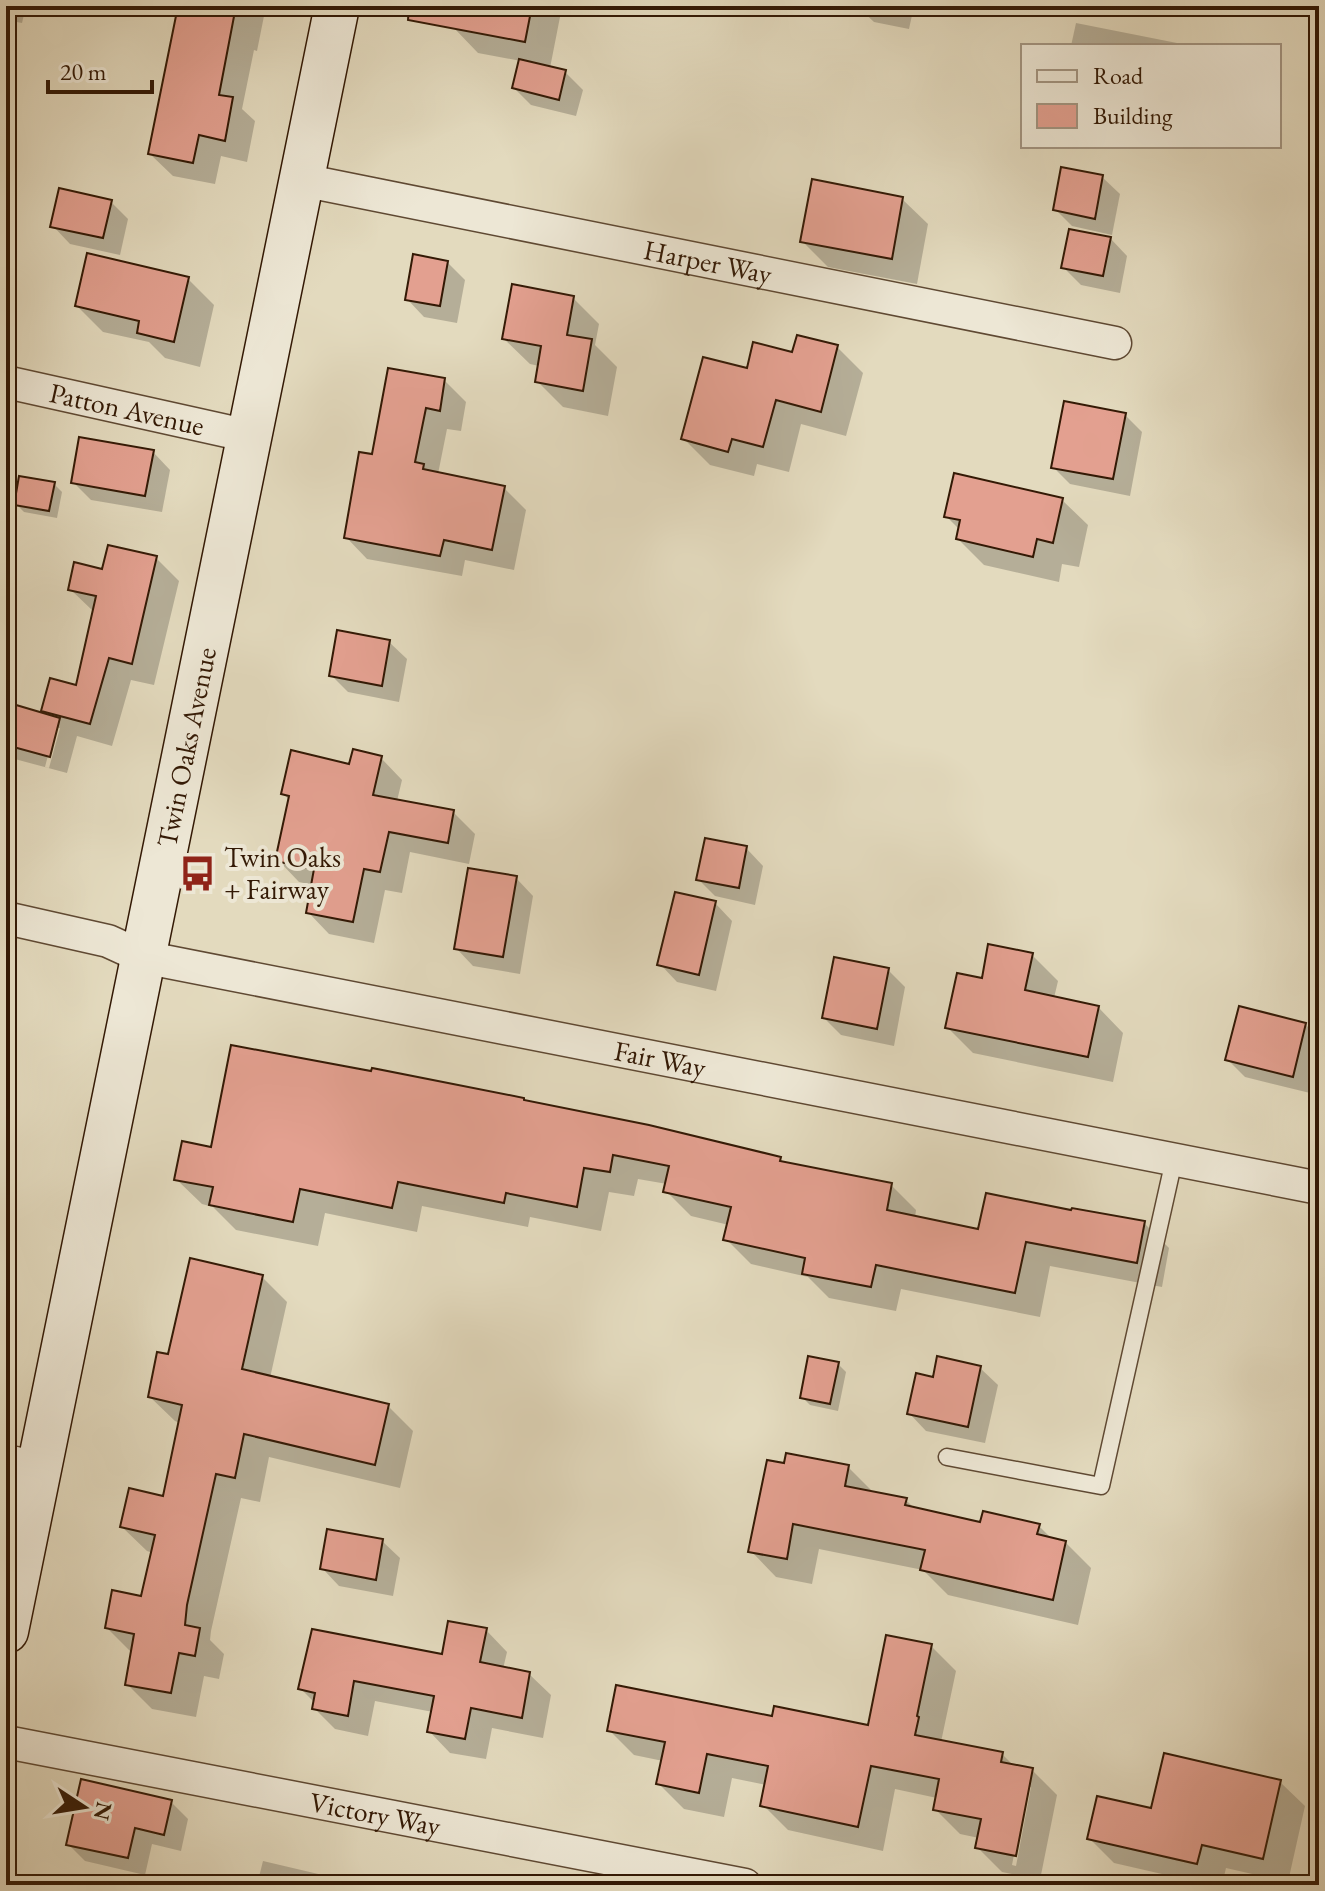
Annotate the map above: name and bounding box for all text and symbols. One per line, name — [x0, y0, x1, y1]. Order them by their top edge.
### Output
scale bar — [48, 44, 152, 94]
legend — [1021, 44, 1281, 148]
text: 20 m — [60, 56, 107, 87]
text: Road — [1093, 60, 1144, 91]
text: Building — [1093, 100, 1173, 131]
street label: Harper Way — [641, 231, 776, 292]
street label: Patton Avenue — [46, 374, 208, 444]
street label: Twin Oaks Avenue — [148, 644, 224, 850]
place label: Twin Oaks + Fairway — [224, 839, 341, 907]
bus stop icon: Twin Oaks + Fairway — [179, 854, 217, 892]
street label: Fair Way — [611, 1032, 710, 1085]
north arrow — [44, 1767, 124, 1847]
street label: Victory Way — [307, 1783, 444, 1844]
text: N — [87, 1799, 119, 1823]

